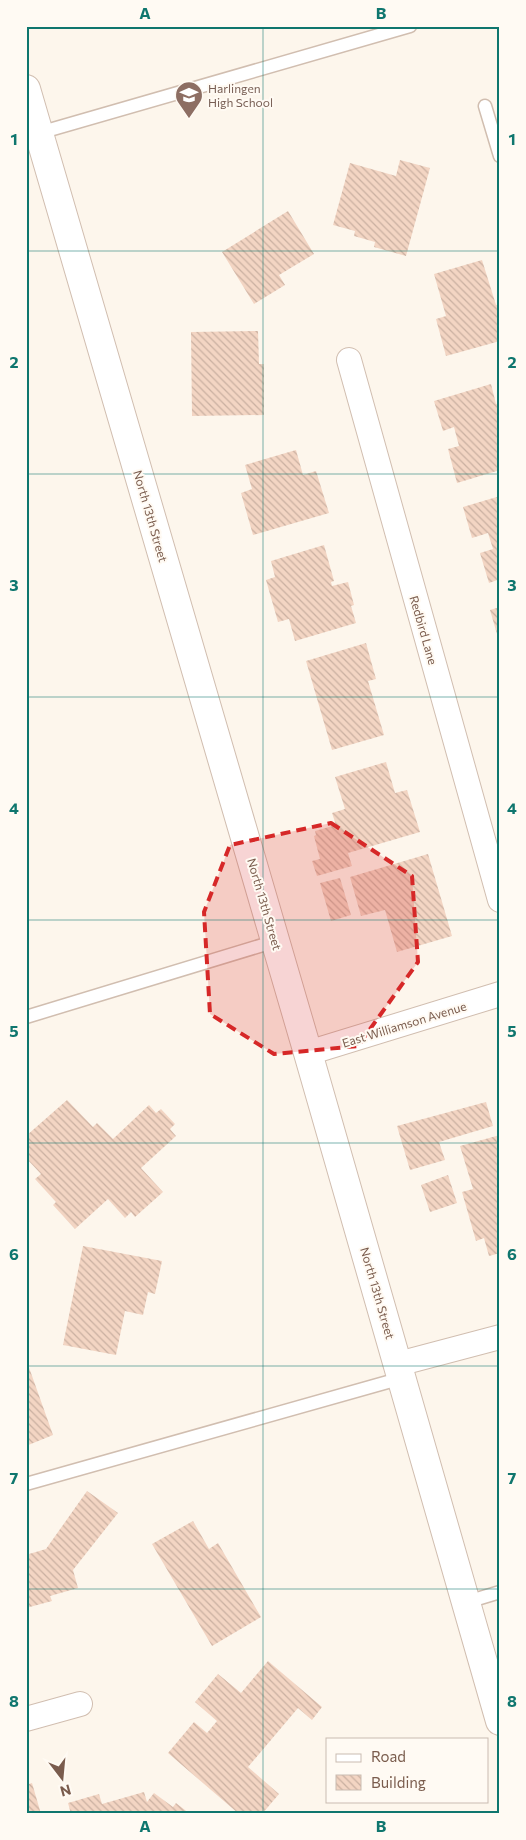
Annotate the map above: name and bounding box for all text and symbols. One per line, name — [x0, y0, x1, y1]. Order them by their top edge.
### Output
text: A — [139, 3, 151, 22]
text: B — [376, 3, 387, 22]
school or university icon: Harlingen High School — [174, 80, 204, 119]
place label: Harlingen High School — [208, 81, 273, 109]
text: 1 — [10, 129, 18, 148]
text: 1 — [508, 129, 516, 148]
text: 2 — [9, 352, 19, 371]
text: 2 — [507, 352, 517, 371]
street label: North 13th Street — [131, 468, 171, 564]
text: 3 — [9, 575, 19, 594]
text: 3 — [507, 575, 517, 594]
street label: Redbird Lane — [407, 594, 441, 666]
text: 4 — [9, 798, 19, 817]
text: 4 — [507, 798, 517, 817]
street label: North 13th Street — [245, 856, 285, 952]
street label: East Williamson Avenue — [340, 998, 468, 1050]
text: 5 — [9, 1021, 19, 1040]
text: 5 — [507, 1021, 517, 1040]
text: 6 — [9, 1244, 19, 1263]
text: 6 — [507, 1244, 517, 1263]
street label: North 13th Street — [358, 1245, 398, 1341]
text: 7 — [10, 1468, 19, 1487]
text: 7 — [508, 1468, 517, 1487]
text: 8 — [9, 1691, 19, 1710]
text: 8 — [507, 1691, 517, 1710]
legend — [326, 1738, 488, 1802]
text: Road — [371, 1747, 406, 1765]
north arrow — [38, 1752, 88, 1802]
text: Building — [371, 1773, 426, 1791]
text: N — [58, 1781, 73, 1801]
text: A — [139, 1816, 151, 1835]
text: B — [376, 1816, 387, 1835]

